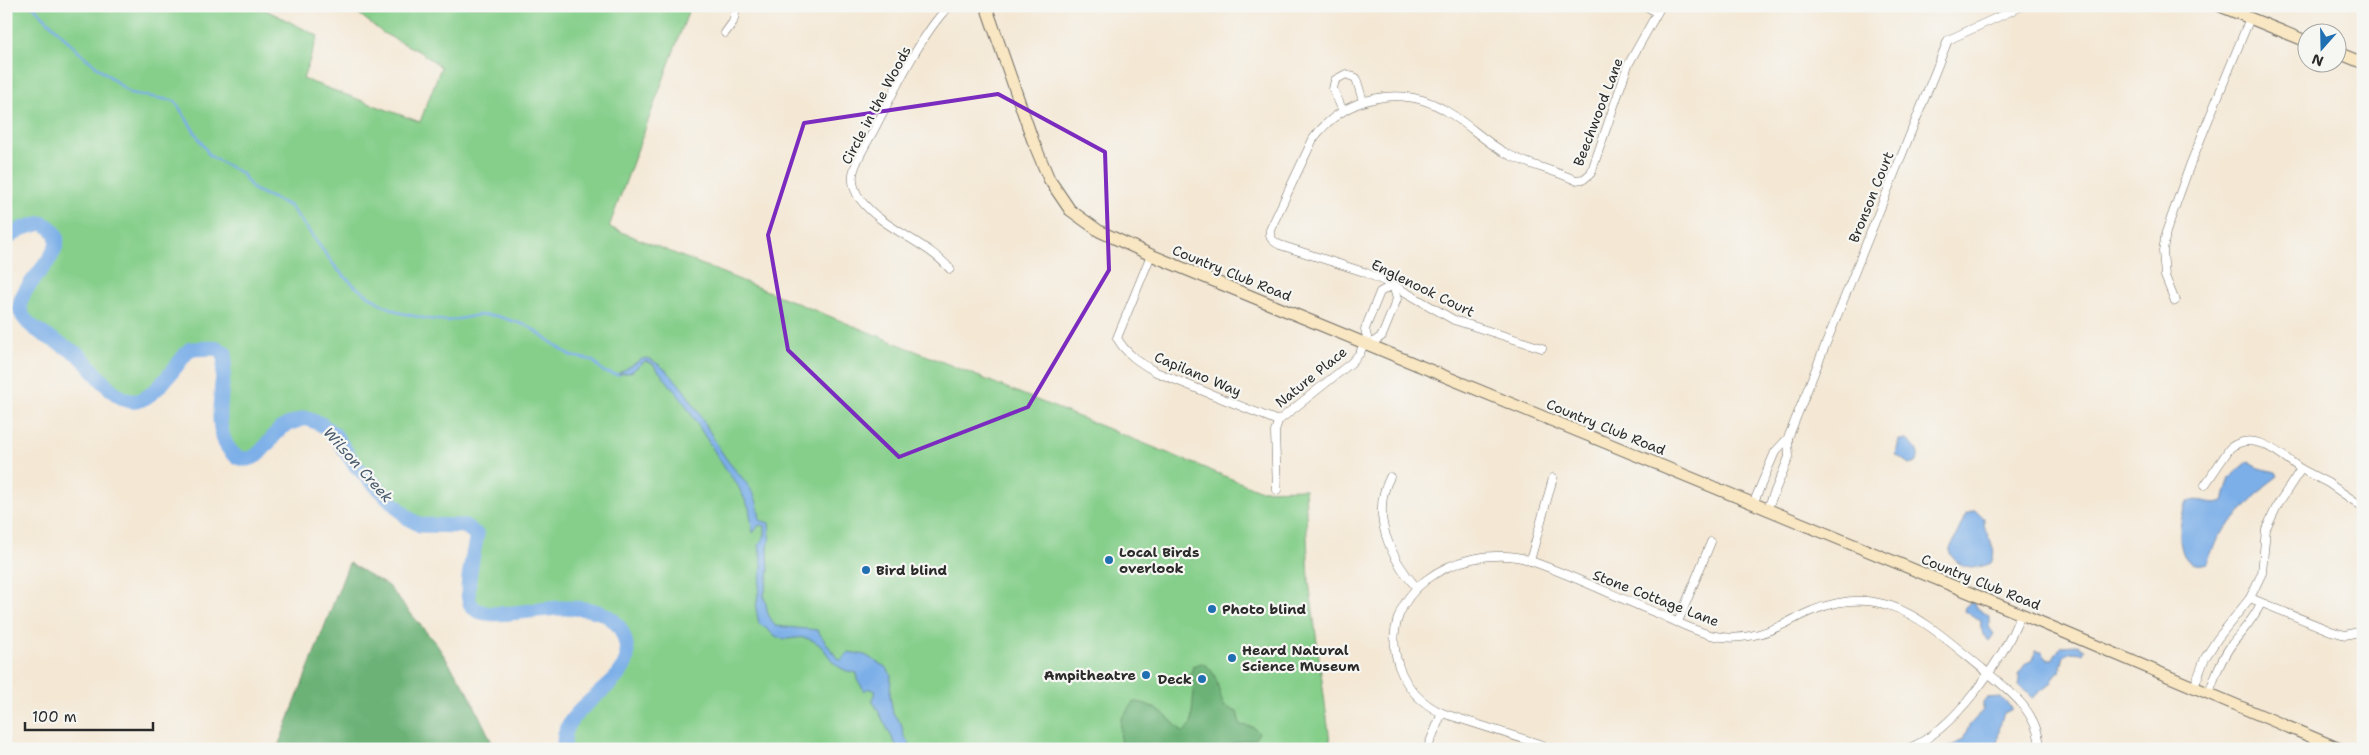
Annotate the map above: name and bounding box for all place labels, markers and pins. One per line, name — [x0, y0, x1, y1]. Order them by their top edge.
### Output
place label: Local Birds overlook — [1119, 543, 1199, 577]
marker: Local Birds overlook — [1103, 554, 1115, 566]
place label: Bird blind — [876, 561, 948, 579]
marker: Bird blind — [860, 564, 872, 576]
place label: Photo blind — [1222, 600, 1306, 618]
marker: Photo blind — [1206, 603, 1218, 615]
place label: Heard Natural Science Museum — [1242, 641, 1360, 675]
marker: Heard Natural Science Museum — [1226, 652, 1238, 664]
place label: Ampitheatre — [1044, 666, 1136, 684]
marker: Ampitheatre — [1140, 669, 1152, 681]
place label: Deck — [1158, 670, 1192, 688]
marker: Deck — [1196, 673, 1208, 685]

